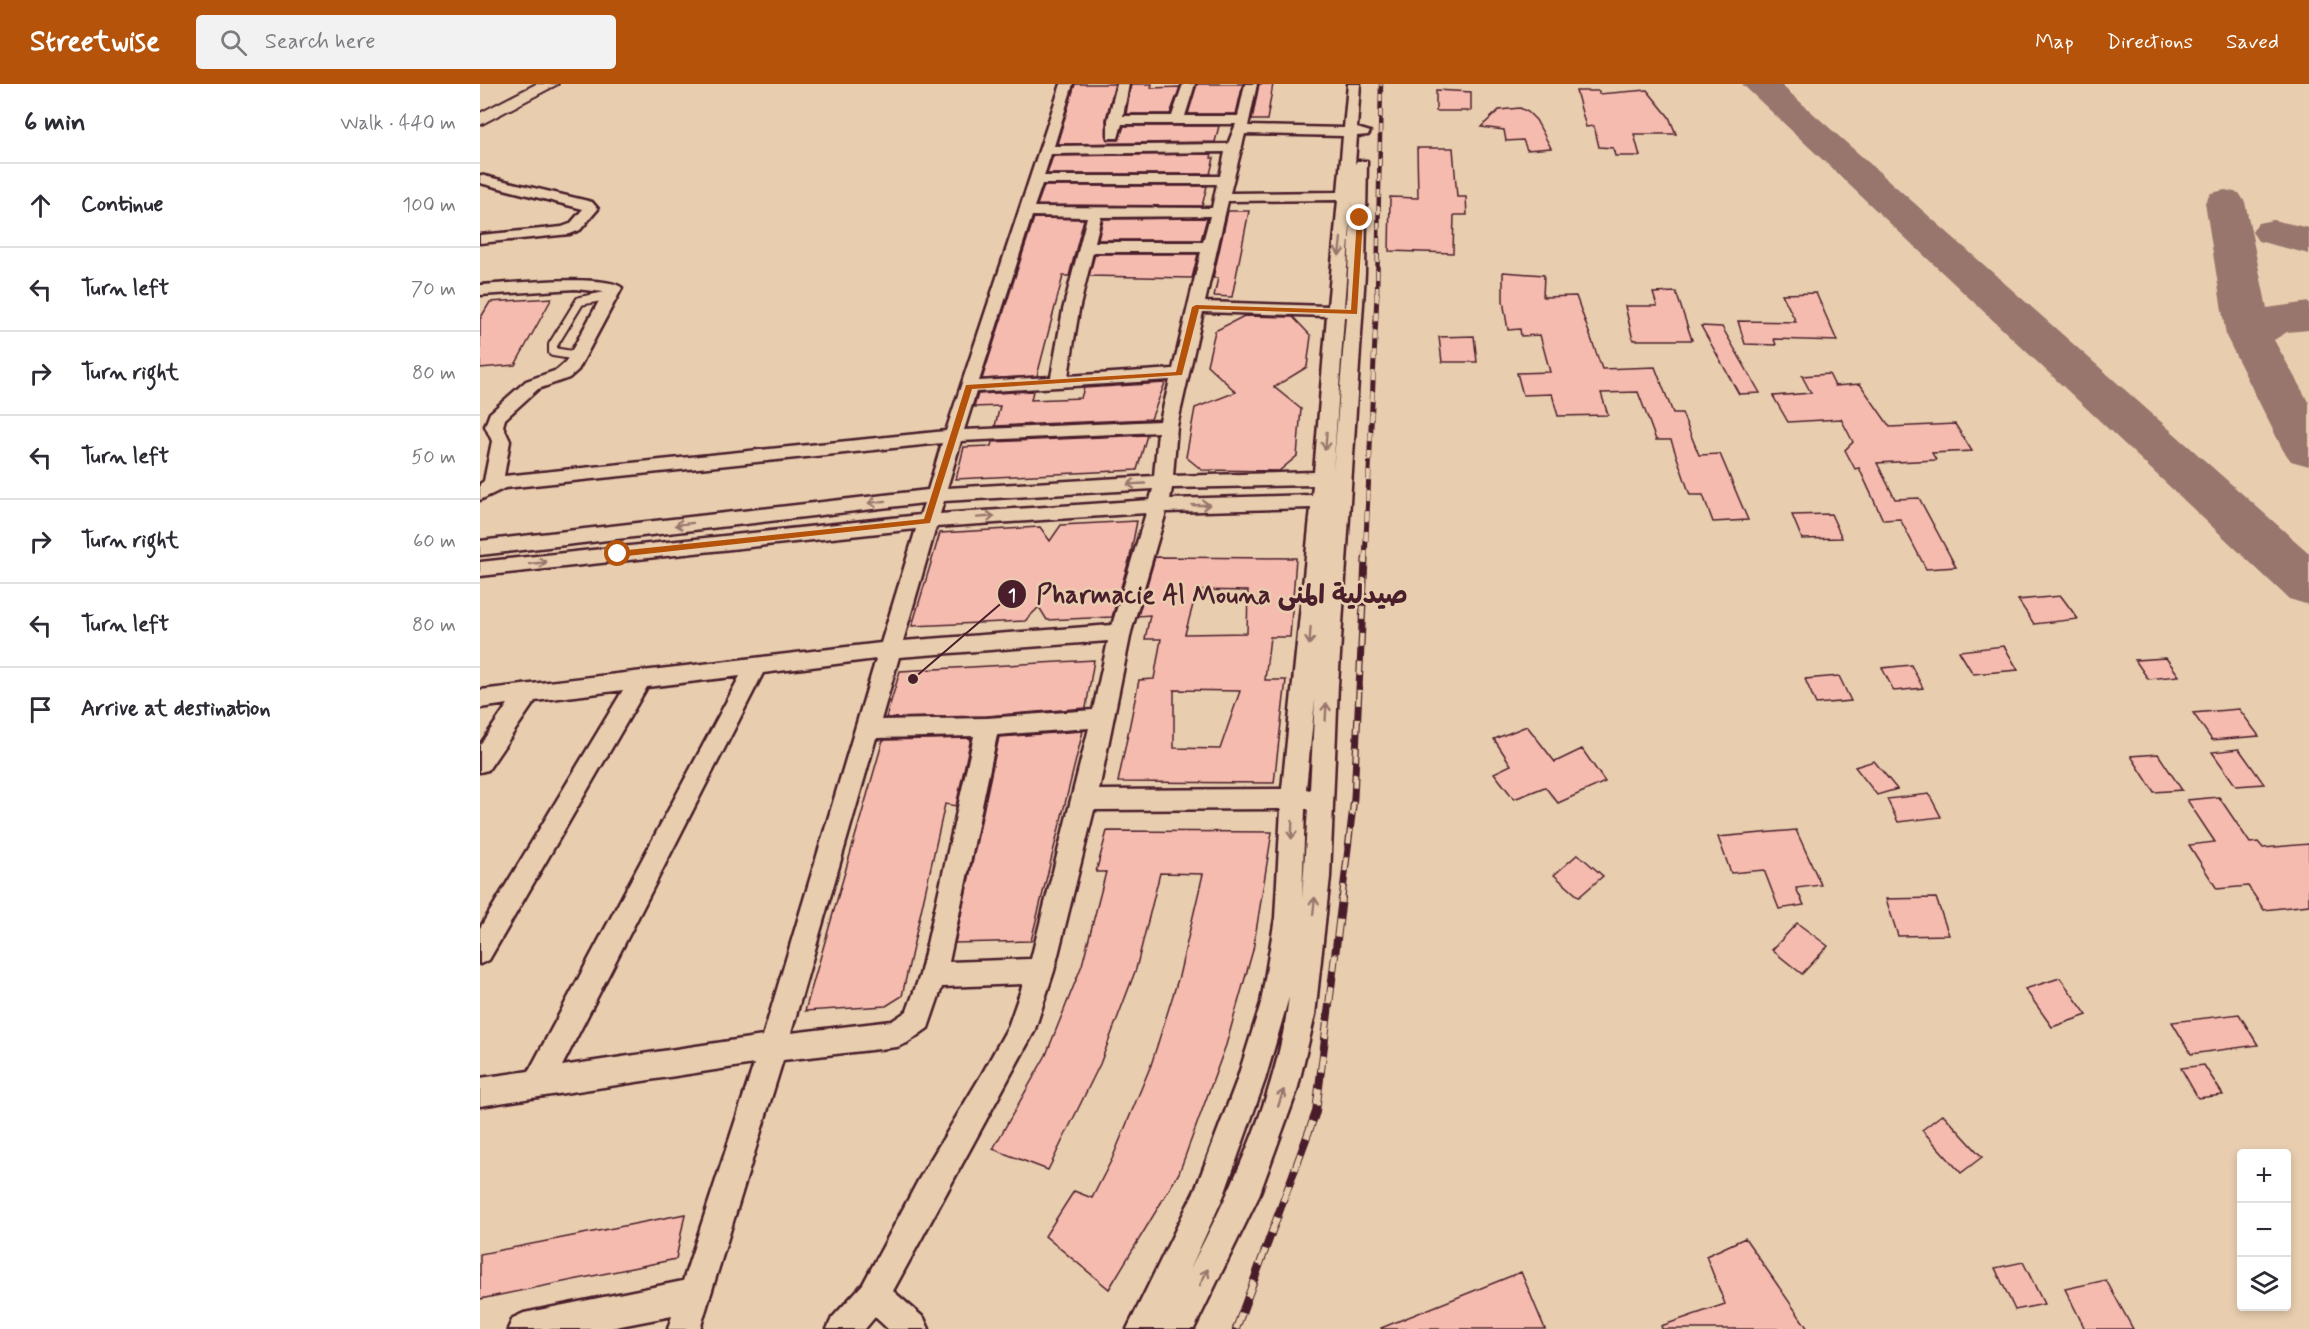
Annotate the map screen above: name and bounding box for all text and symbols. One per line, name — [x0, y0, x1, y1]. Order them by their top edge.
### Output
search box — [196, 15, 616, 69]
text: Streetwise — [30, 24, 160, 61]
icon: search — [217, 26, 250, 59]
text: Search here — [265, 28, 375, 56]
text: Map — [2035, 28, 2074, 56]
text: Directions — [2107, 28, 2193, 56]
text: Saved — [2226, 28, 2279, 56]
text: 6 min — [24, 106, 86, 140]
text: Walk · 440 m — [340, 110, 456, 137]
icon: ahead — [24, 189, 57, 222]
text: Continue — [81, 191, 163, 219]
text: 100 m — [402, 192, 456, 219]
route end — [1346, 204, 1372, 230]
one-way arrow — [1334, 236, 1345, 256]
icon: left — [24, 273, 57, 306]
text: Turn left — [81, 275, 169, 303]
text: 70 m — [411, 276, 456, 303]
icon: right — [24, 357, 57, 390]
text: Turn right — [81, 359, 179, 387]
text: 80 m — [412, 360, 456, 387]
one-way arrow — [1320, 431, 1331, 451]
icon: left — [24, 441, 57, 474]
text: Turn left — [81, 443, 169, 471]
text: 50 m — [411, 444, 456, 471]
one-way arrow — [1126, 478, 1146, 489]
one-way arrow — [868, 496, 888, 507]
one-way arrow — [1191, 499, 1211, 511]
one-way arrow — [975, 512, 995, 523]
one-way arrow — [674, 519, 694, 530]
icon: right — [24, 525, 57, 558]
text: Turn right — [81, 527, 179, 555]
text: 60 m — [413, 528, 456, 555]
route start — [604, 540, 630, 566]
one-way arrow — [528, 557, 548, 568]
callout: Pharmacie Al Mouna صيدلية المنى — [997, 572, 1418, 616]
text: Pharmacie Al Mouna صيدلية المنى — [1036, 579, 1408, 613]
text: 1 — [1008, 584, 1016, 608]
icon: left — [24, 609, 57, 642]
text: Turn left — [81, 611, 169, 639]
text: 80 m — [412, 612, 456, 639]
one-way arrow — [1305, 625, 1316, 645]
icon: arrive — [24, 693, 57, 726]
text: Arrive at destination — [81, 695, 271, 723]
one-way arrow — [1320, 702, 1331, 722]
one-way arrow — [1286, 819, 1297, 839]
one-way arrow — [1309, 897, 1320, 917]
one-way arrow — [1276, 1089, 1287, 1108]
map controls — [2237, 1149, 2291, 1311]
button: + — [2237, 1149, 2291, 1203]
button: − — [2237, 1203, 2291, 1257]
button: layers — [2237, 1257, 2291, 1311]
one-way arrow — [1198, 1268, 1210, 1286]

